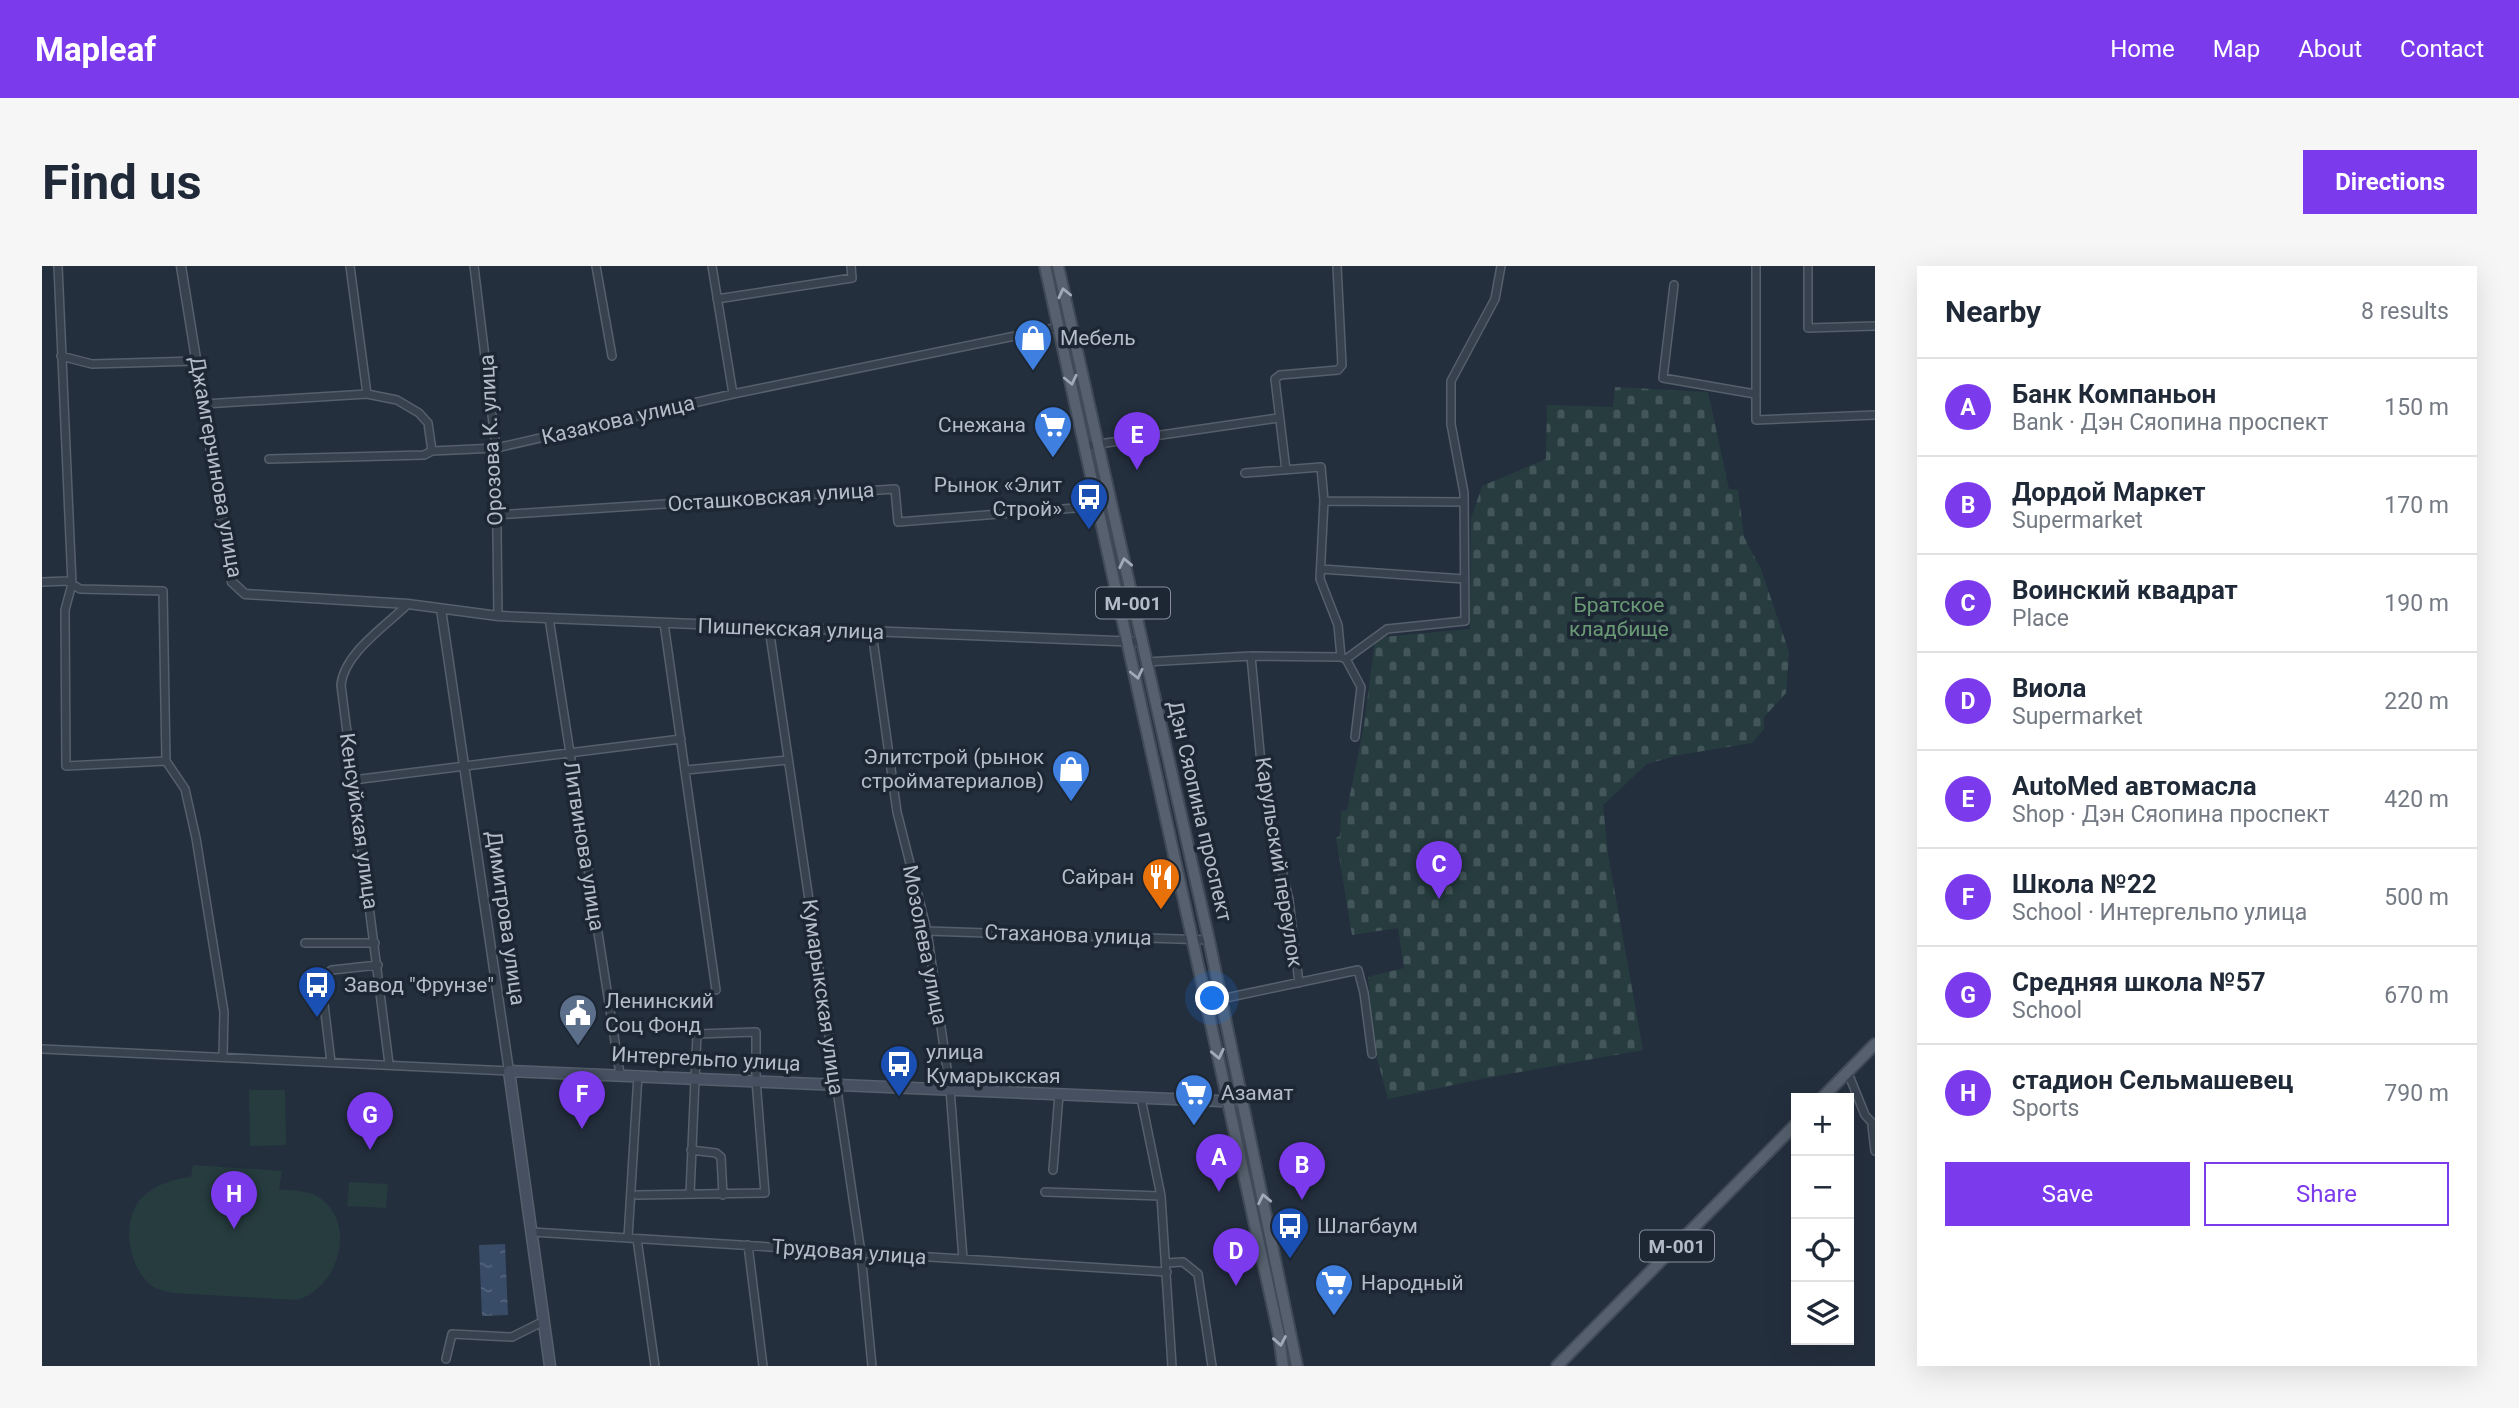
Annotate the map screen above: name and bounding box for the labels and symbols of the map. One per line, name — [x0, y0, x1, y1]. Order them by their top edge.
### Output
one-way arrow — [1058, 287, 1072, 299]
shop icon: Мебель — [1012, 317, 1054, 372]
place label: Мебель — [1060, 326, 1136, 350]
street label: Джамгерчинова улица — [185, 354, 247, 580]
street label: Орозова К. улица — [475, 354, 507, 526]
one-way arrow — [1063, 374, 1077, 386]
street label: Казакова улица — [539, 391, 697, 449]
supermarket icon: Снежана — [1032, 404, 1074, 459]
pin: E — [1114, 412, 1160, 470]
place label: Снежана — [938, 413, 1026, 437]
place label: Рынок «Элит Строй» — [934, 473, 1062, 521]
bus stop icon: Рынок «Элит Строй» — [1068, 476, 1110, 531]
street label: Осташковская улица — [667, 478, 875, 516]
one-way arrow — [1118, 557, 1133, 569]
road number: M-001 — [1096, 588, 1170, 618]
park label: Братское кладбище — [1569, 593, 1669, 641]
street label: Пишпекская улица — [697, 614, 885, 644]
one-way arrow — [1128, 668, 1143, 680]
street label: Дэн Сяопина проспект — [1163, 698, 1237, 924]
street label: Кенсуйская улица — [335, 731, 383, 911]
place label: Элитстрой (рынок стройматериалов) — [861, 745, 1045, 793]
shop icon: Элитстрой (рынок стройматериалов) — [1050, 748, 1092, 803]
street label: Карульский переулок — [1251, 755, 1308, 969]
street label: Литвинова улица — [559, 759, 609, 933]
street label: Димитрова улица — [482, 829, 530, 1007]
pin: C — [1416, 841, 1462, 899]
restaurant icon: Сайран — [1140, 856, 1182, 911]
street label: Мозолева улица — [898, 863, 952, 1027]
place label: Сайран — [1061, 865, 1134, 889]
street label: Кумарыкская улица — [797, 898, 849, 1096]
street label: Стаханова улица — [984, 920, 1152, 950]
bus stop icon: Завод "Фрунзе" — [296, 964, 338, 1019]
place label: Завод "Фрунзе" — [344, 973, 494, 997]
your location — [1195, 981, 1229, 1015]
place label: Ленинский Соц Фонд — [605, 989, 714, 1037]
public building icon: Ленинский Соц Фонд — [557, 992, 599, 1047]
place label: улица Кумарыкская — [926, 1040, 1061, 1088]
street label: Интергельпо улица — [611, 1042, 801, 1076]
bus stop icon: улица Кумарыкская — [878, 1043, 920, 1098]
one-way arrow — [1209, 1048, 1224, 1060]
pin: F — [559, 1071, 605, 1129]
supermarket icon: Азамат — [1173, 1072, 1215, 1127]
place label: Азамат — [1221, 1081, 1294, 1105]
pin: G — [347, 1092, 393, 1150]
pin: A — [1196, 1134, 1242, 1192]
pin: B — [1279, 1142, 1325, 1200]
pin: H — [211, 1171, 257, 1229]
one-way arrow — [1257, 1193, 1272, 1205]
bus stop icon: Шлагбаум — [1269, 1205, 1311, 1260]
place label: Шлагбаум — [1317, 1214, 1418, 1238]
pin: D — [1213, 1228, 1259, 1286]
road number: М-001 — [1640, 1230, 1714, 1262]
street label: Трудовая улица — [771, 1235, 927, 1269]
supermarket icon: Народный — [1313, 1262, 1355, 1317]
place label: Народный — [1361, 1271, 1464, 1295]
one-way arrow — [1272, 1335, 1287, 1346]

